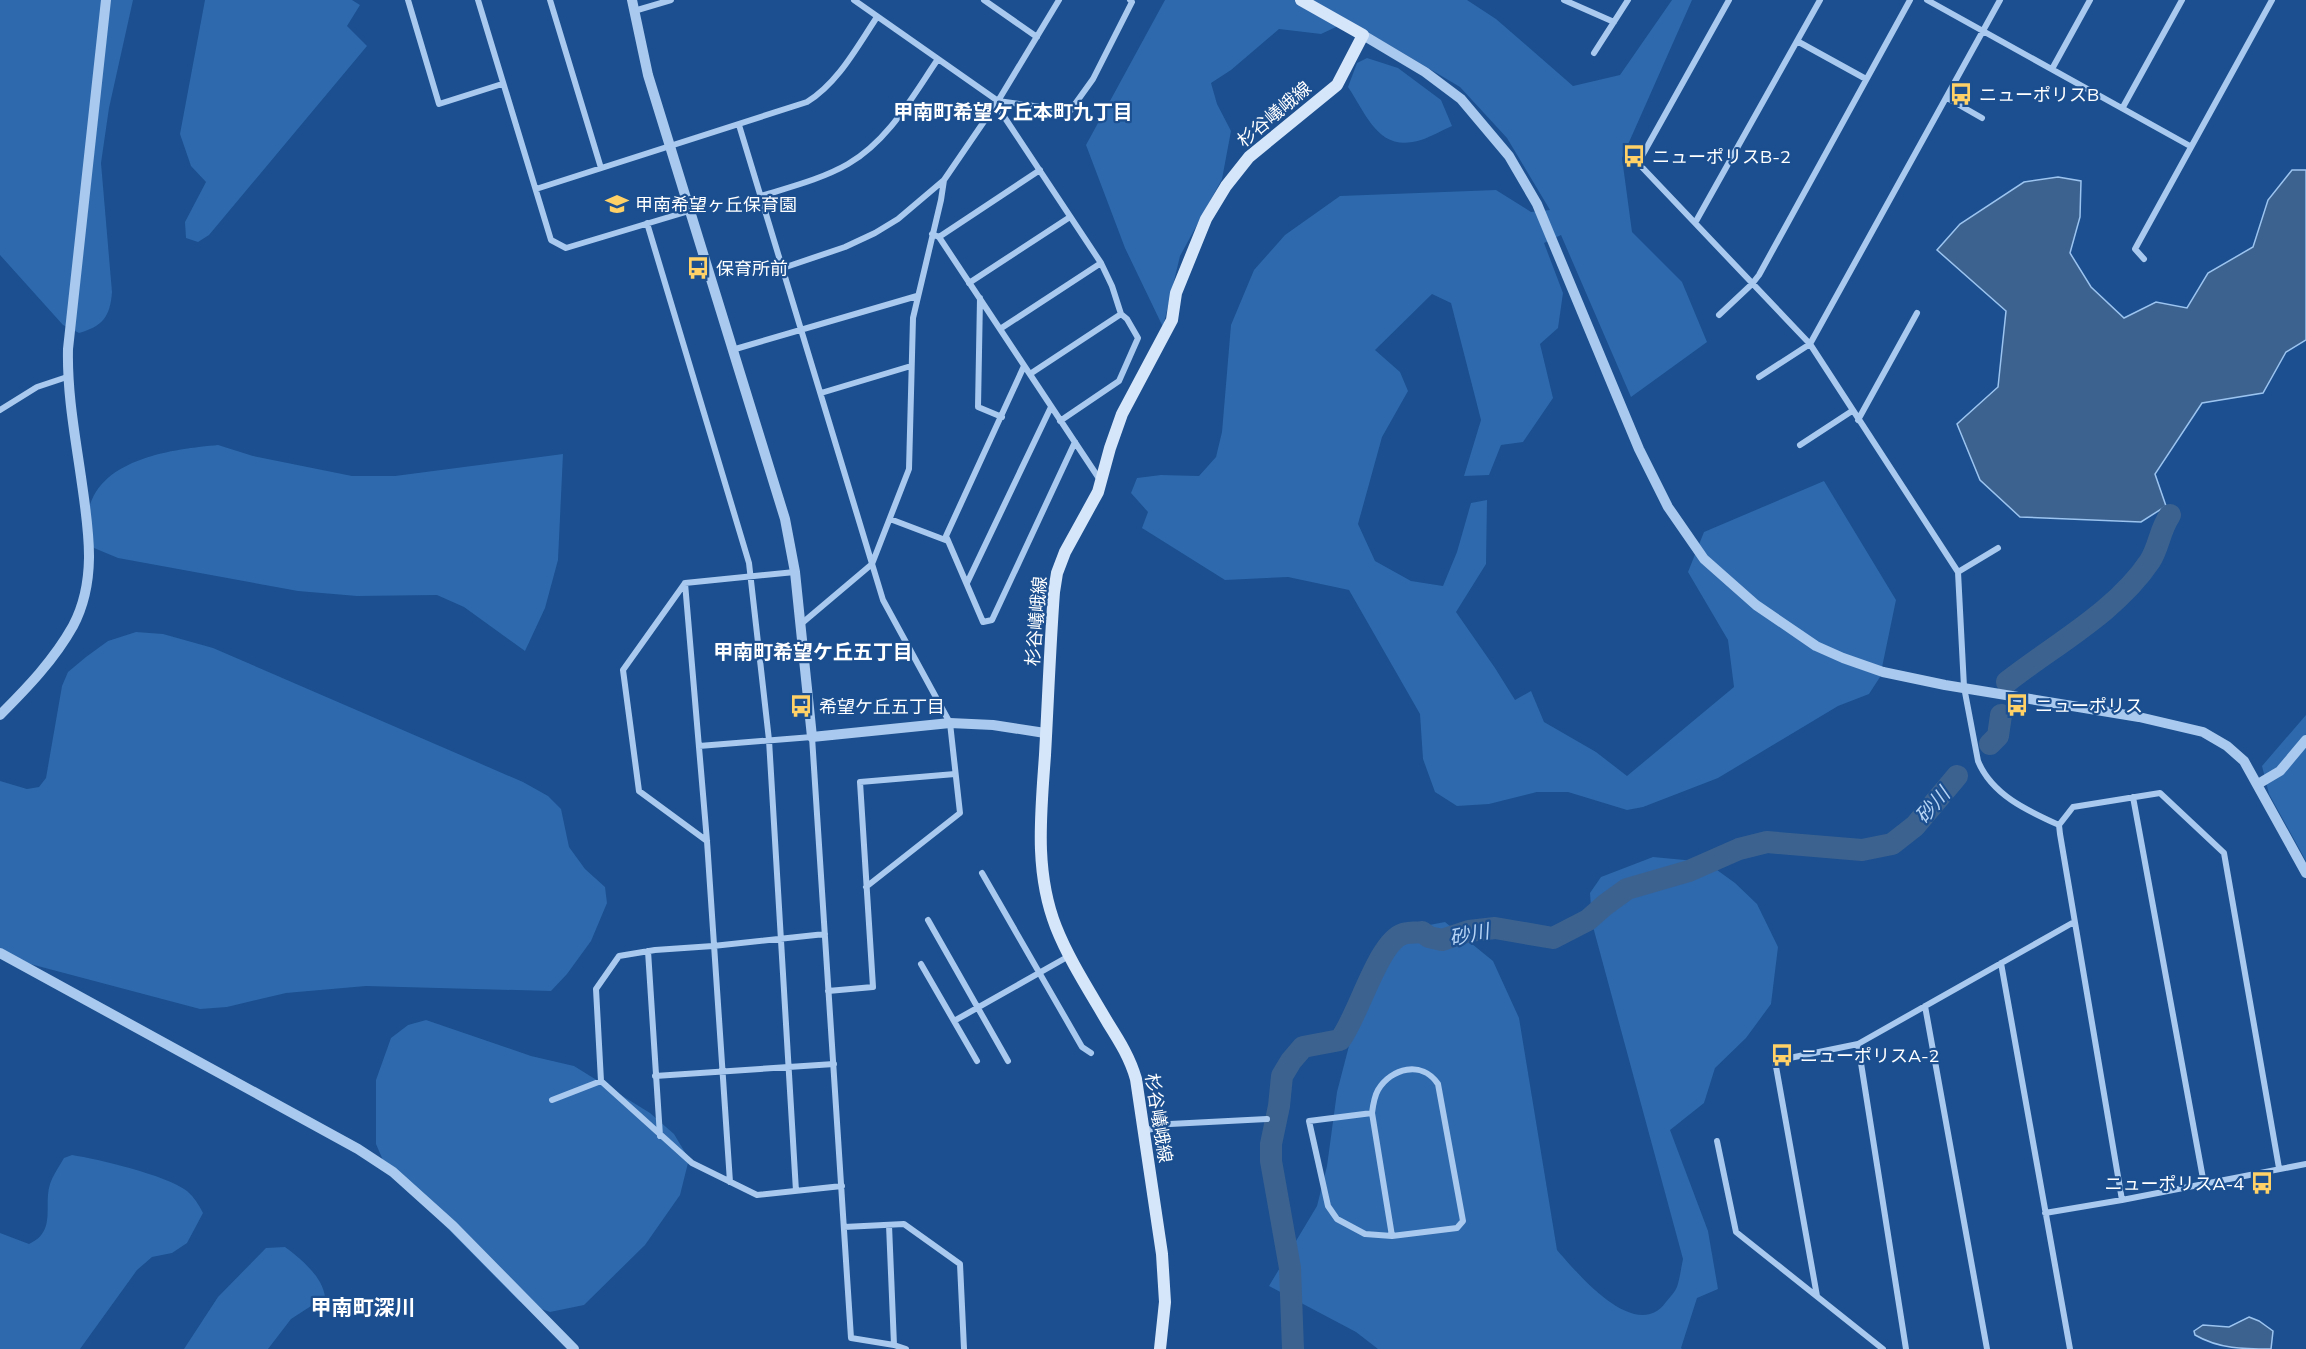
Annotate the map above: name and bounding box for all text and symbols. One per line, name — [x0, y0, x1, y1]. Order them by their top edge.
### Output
street label: 杉谷嶬峨線 — [1232, 76, 1316, 152]
bus stop icon: ニューポリスB — [1948, 81, 1974, 107]
place label: ニューポリスB — [1979, 83, 2099, 106]
district label: 甲南町希望ケ丘本町九丁目 — [893, 99, 1133, 124]
bus stop icon: ニューポリスB-2 — [1621, 143, 1647, 169]
place label: ニューポリスB-2 — [1652, 145, 1791, 168]
school or university icon: 甲南希望ヶ丘保育園 — [604, 191, 630, 217]
place label: 甲南希望ヶ丘保育園 — [635, 193, 797, 216]
bus stop icon: 保育所前 — [685, 255, 711, 281]
place label: 保育所前 — [716, 257, 788, 280]
street label: 杉谷嶬峨線 — [1021, 575, 1051, 667]
district label: 甲南町希望ケ丘五丁目 — [713, 639, 913, 664]
bus stop icon: ニューポリス — [2004, 692, 2030, 718]
bus stop icon: 希望ケ丘五丁目 — [788, 693, 814, 719]
place label: ニューポリス — [2035, 694, 2143, 717]
place label: 希望ケ丘五丁目 — [819, 695, 945, 718]
water label: 砂川 — [1909, 780, 1956, 828]
water label: 砂川 — [1447, 918, 1493, 950]
bus stop icon: ニューポリスA-2 — [1769, 1042, 1795, 1068]
place label: ニューポリスA-2 — [1800, 1044, 1939, 1067]
street label: 杉谷嶬峨線 — [1141, 1072, 1177, 1164]
bus stop icon: ニューポリスA-4 — [2249, 1170, 2275, 1196]
place label: ニューポリスA-4 — [2105, 1172, 2244, 1195]
district label: 甲南町深川 — [311, 1294, 416, 1320]

